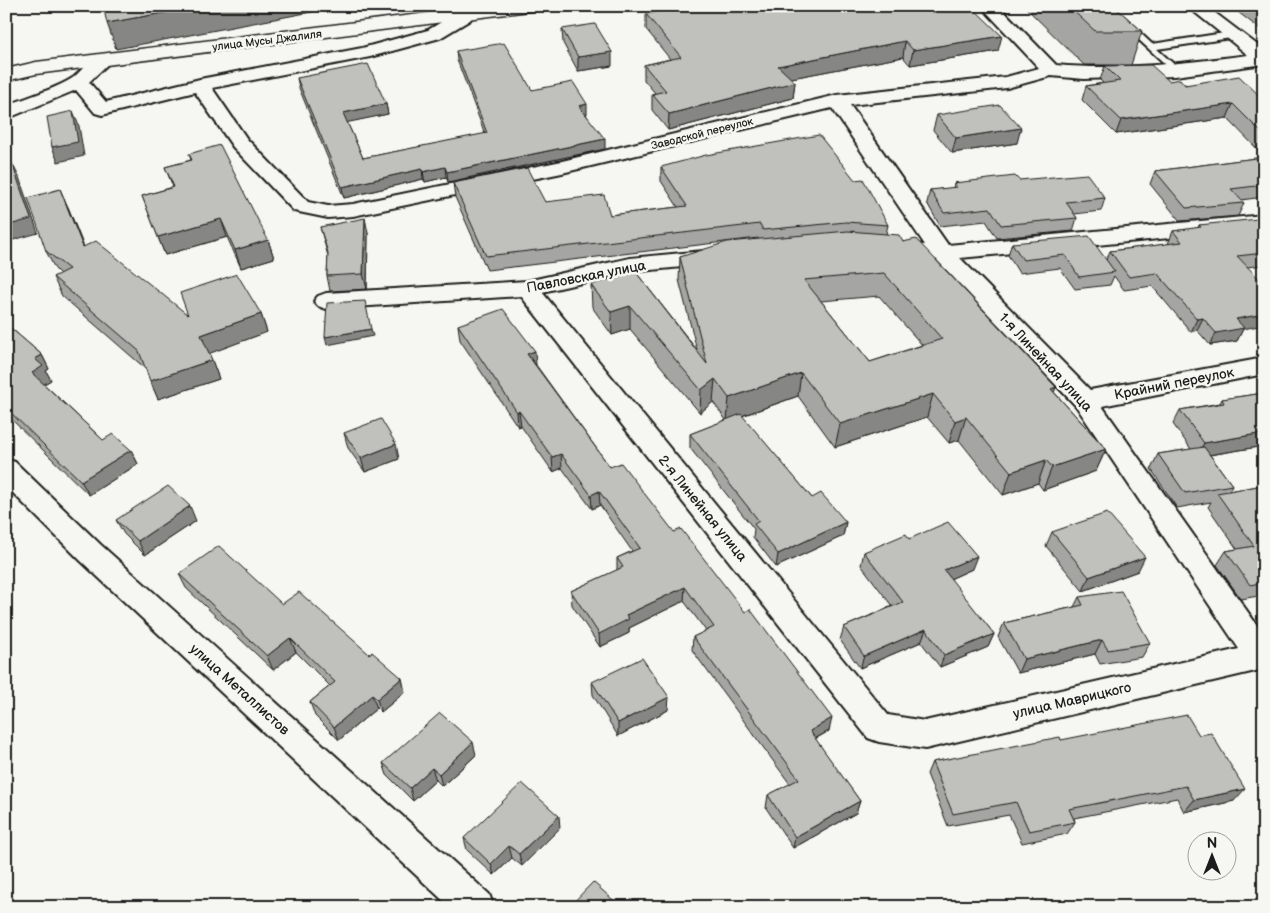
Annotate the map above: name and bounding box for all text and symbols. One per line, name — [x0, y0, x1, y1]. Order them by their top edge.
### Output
street label: улица Мусы Джалиля — [211, 27, 323, 54]
street label: Заводской переулок — [650, 114, 755, 152]
street label: Павловская улица — [525, 256, 648, 296]
street label: 1-я Линейная улица — [995, 309, 1096, 416]
street label: Крайний переулок — [1113, 363, 1236, 403]
street label: 2-я Линейная улица — [655, 452, 751, 565]
street label: улица Металлистов — [186, 640, 293, 739]
street label: улица Маврицкого — [1011, 679, 1133, 722]
north arrow — [1188, 830, 1238, 880]
text: N — [1207, 835, 1217, 852]

